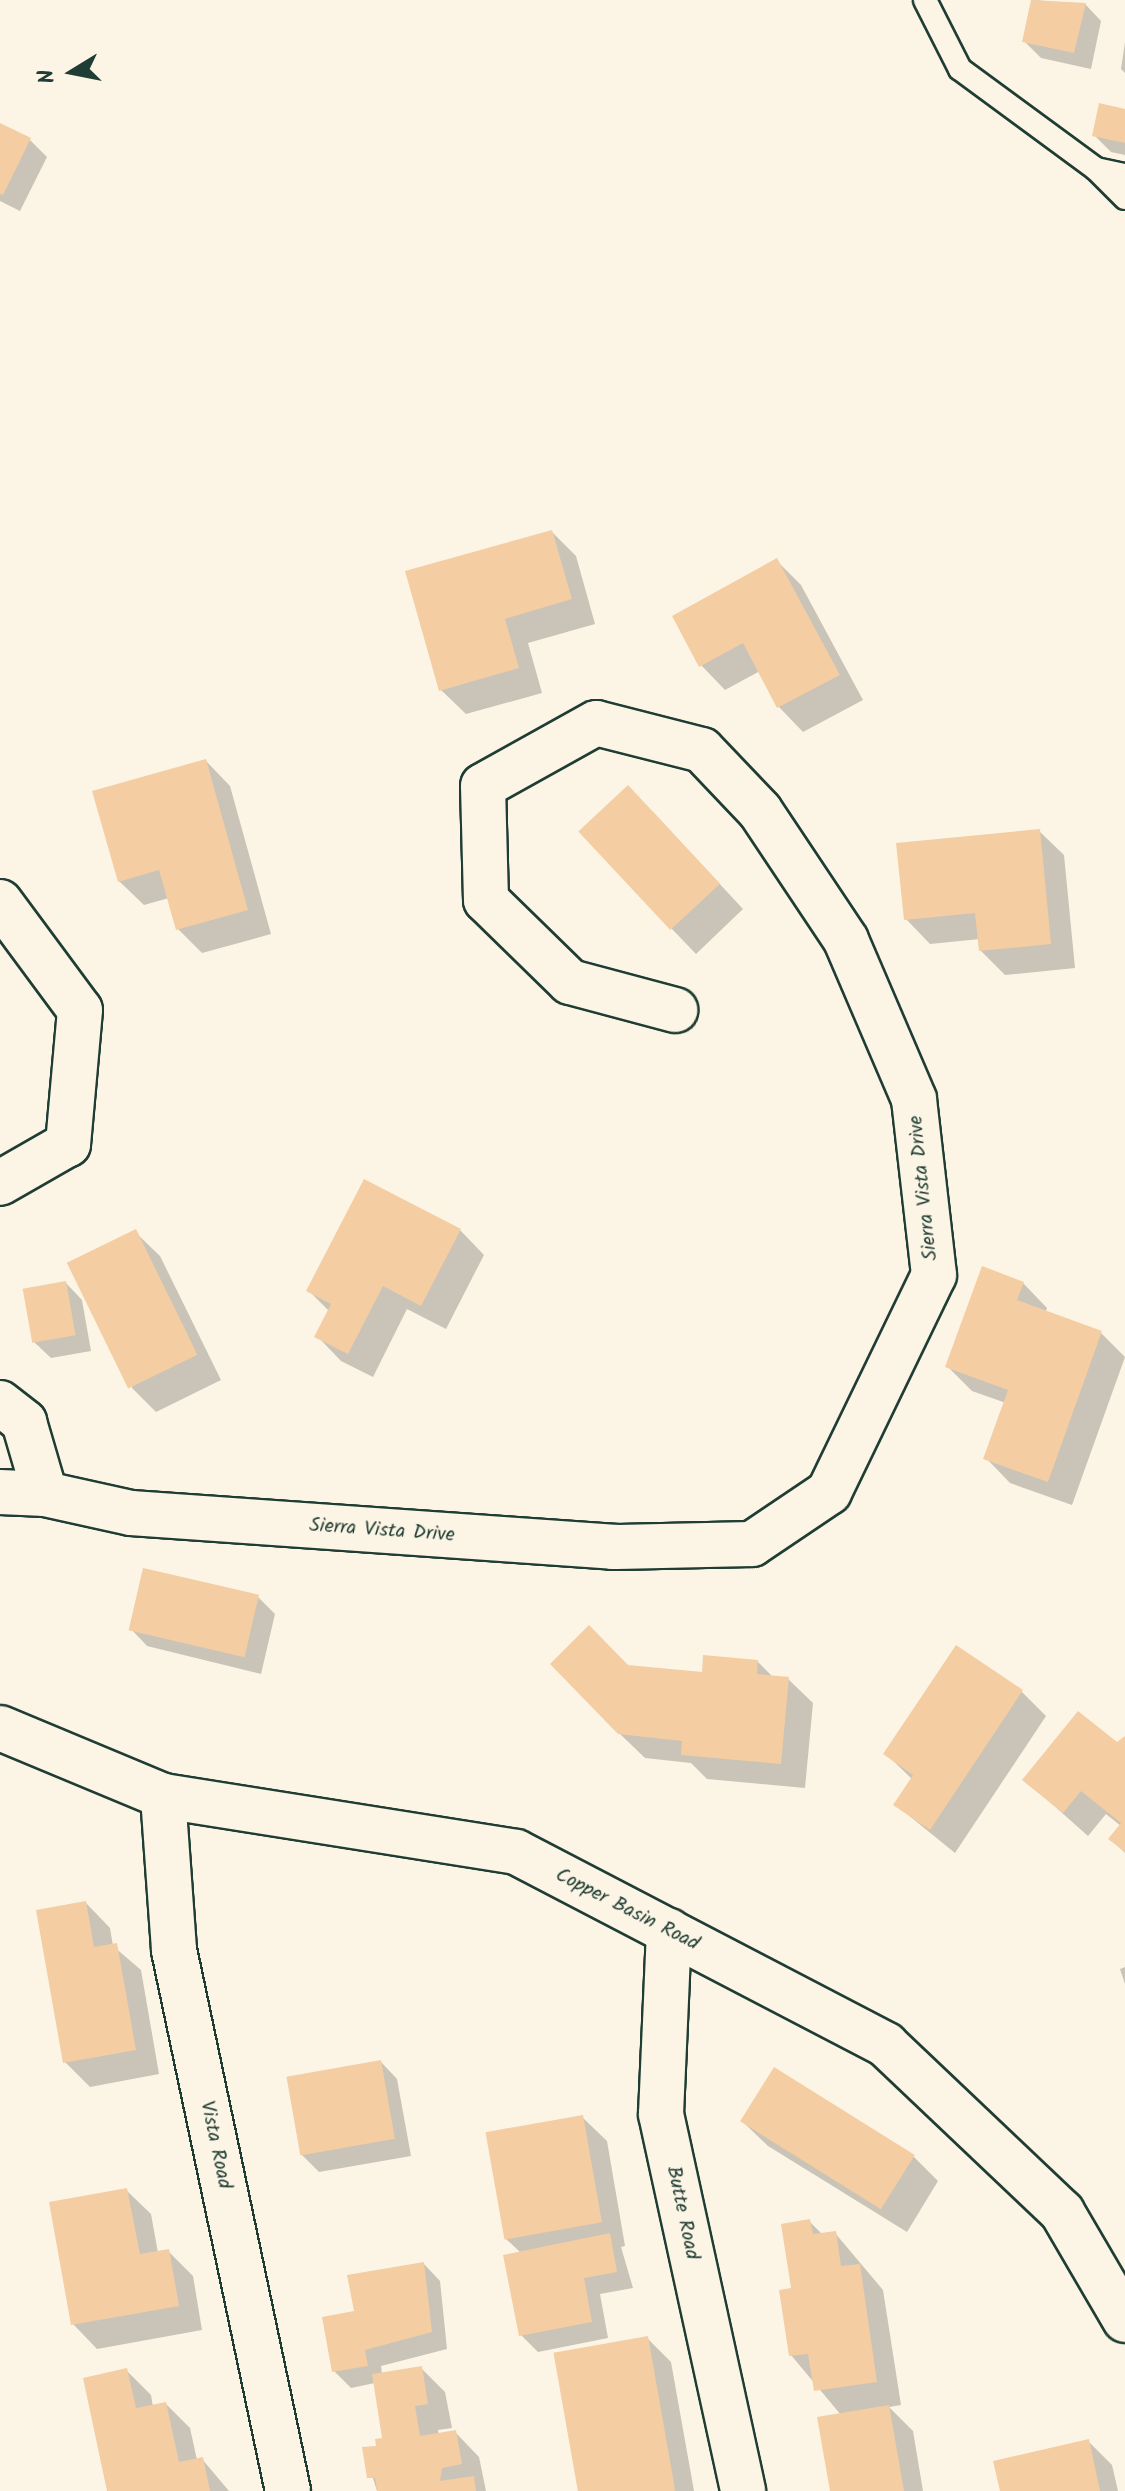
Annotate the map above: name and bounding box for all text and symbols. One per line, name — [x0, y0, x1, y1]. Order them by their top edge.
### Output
north arrow — [32, 32, 112, 112]
text: N — [29, 66, 66, 86]
street label: Sierra Vista Drive — [904, 1114, 944, 1262]
street label: Sierra Vista Drive — [308, 1514, 456, 1548]
street label: Copper Basin Road — [551, 1863, 703, 1957]
street label: Vista Road — [194, 2099, 236, 2191]
street label: Butte Road — [660, 2164, 704, 2262]

